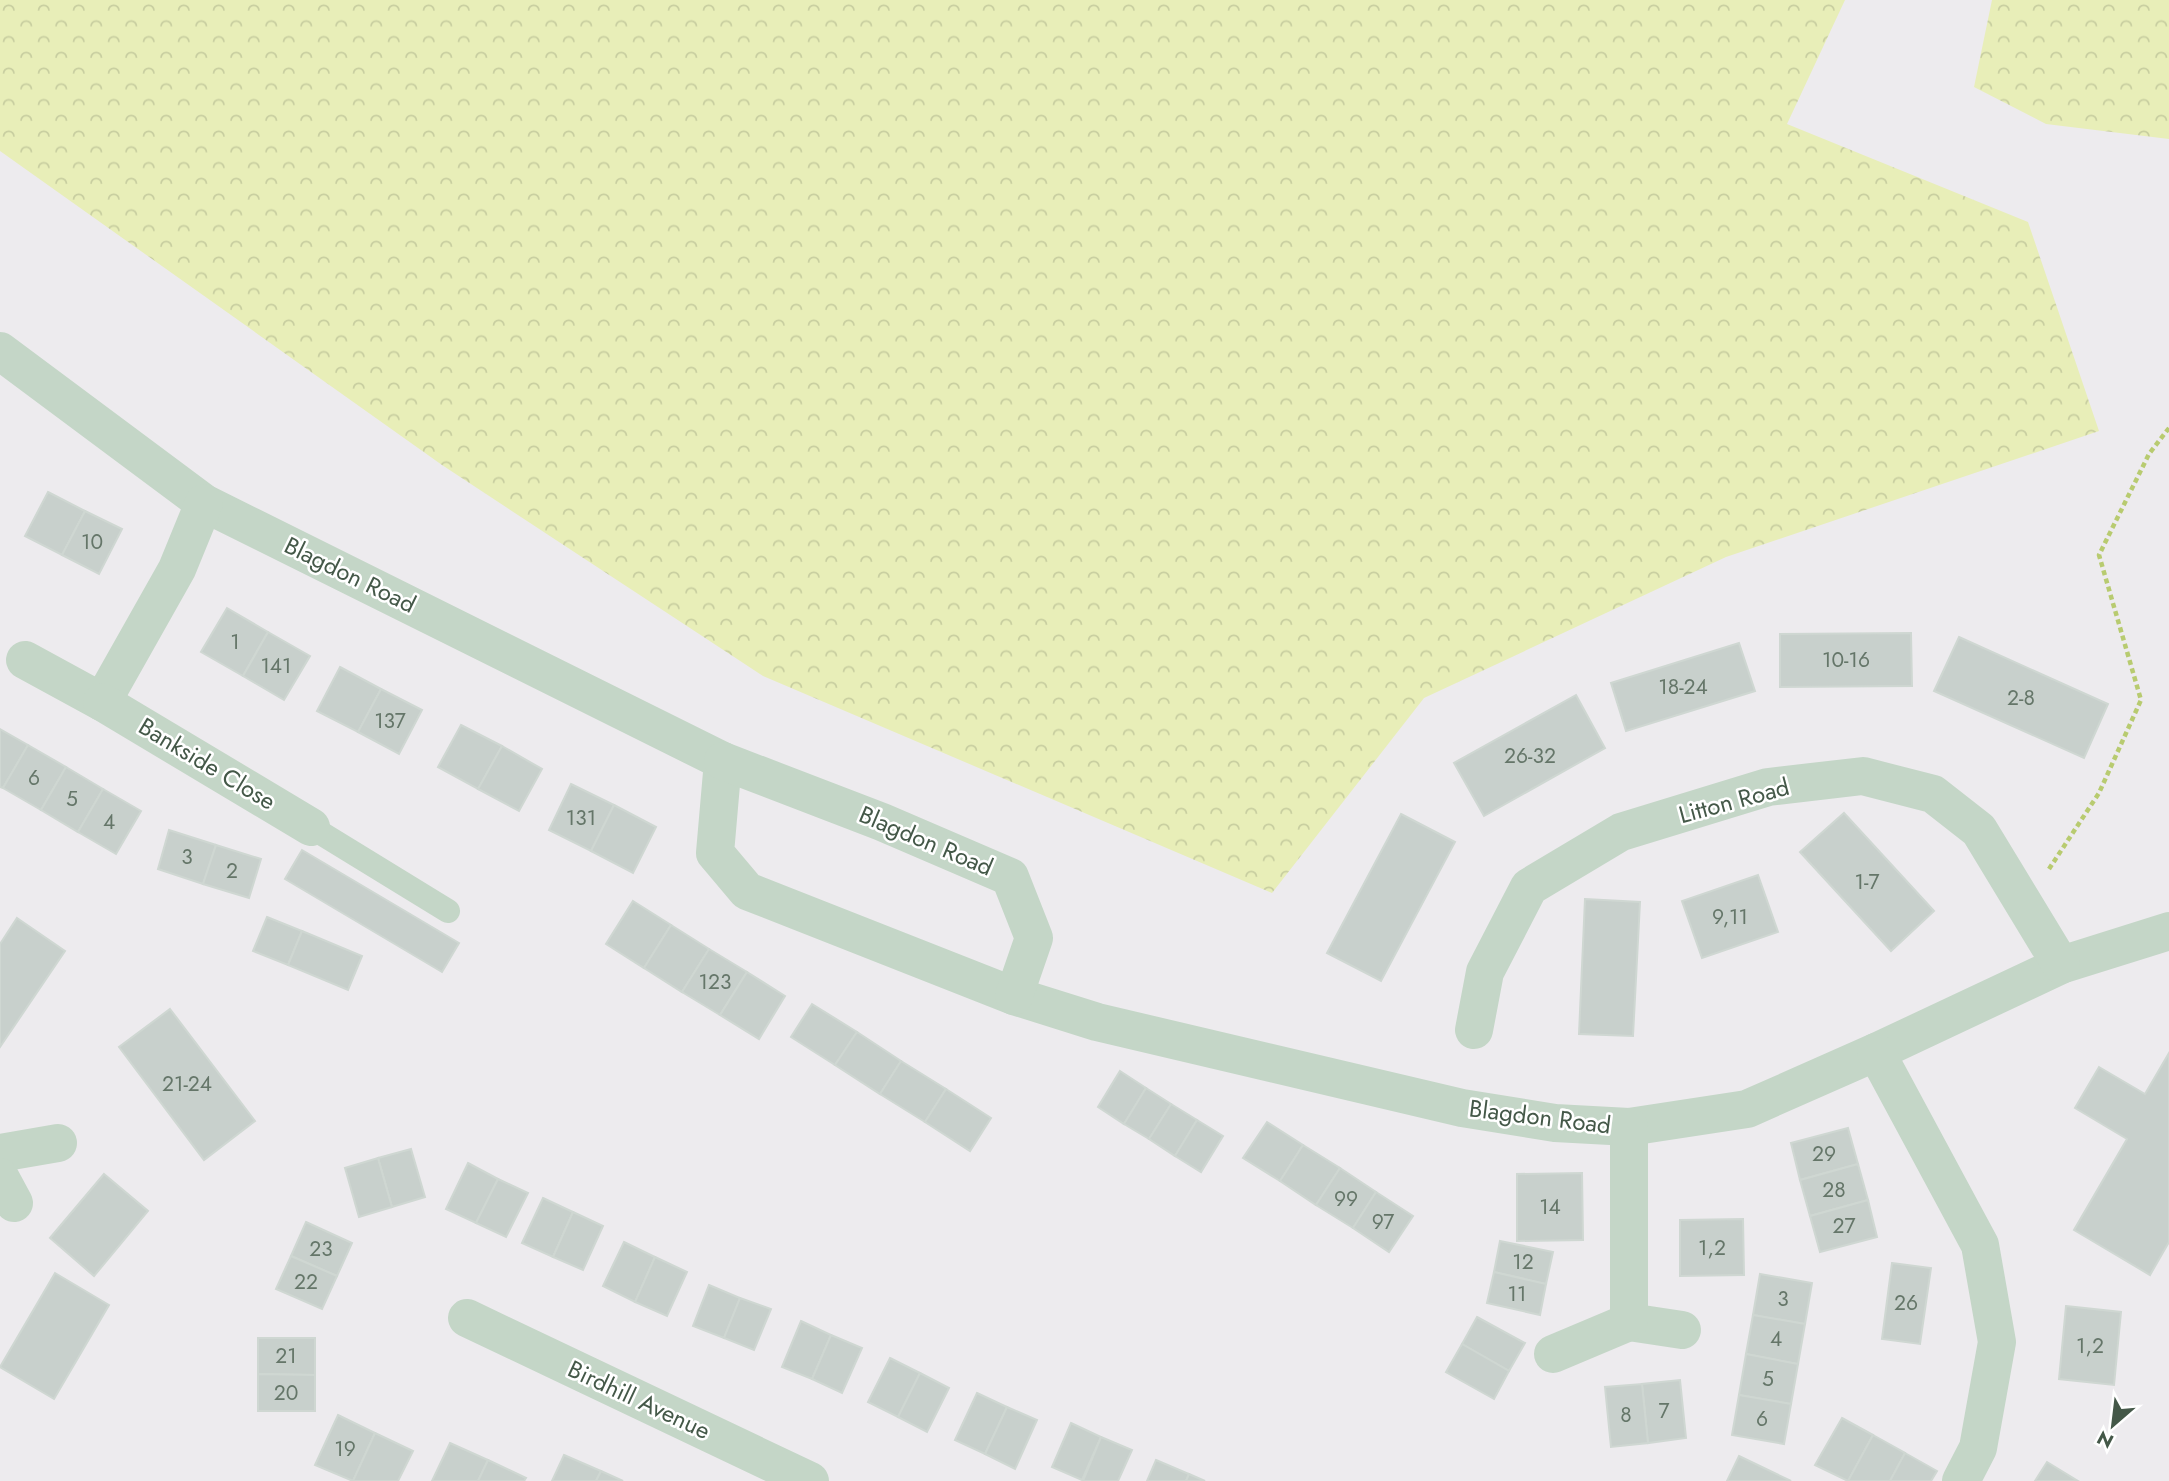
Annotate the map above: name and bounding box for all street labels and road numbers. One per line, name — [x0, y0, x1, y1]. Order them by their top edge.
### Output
street label: Blagdon Road — [279, 528, 422, 622]
street label: Bankside Close — [132, 709, 282, 818]
street label: Litton Road — [1675, 769, 1793, 832]
street label: Blagdon Road — [854, 797, 999, 884]
street label: Blagdon Road — [1467, 1090, 1613, 1143]
street label: Birdhill Avenue — [562, 1351, 716, 1448]

